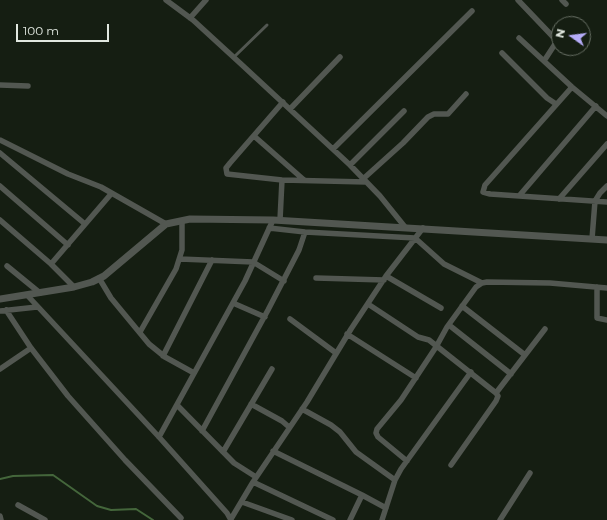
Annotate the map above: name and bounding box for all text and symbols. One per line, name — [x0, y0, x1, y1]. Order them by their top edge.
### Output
scale bar — [18, 16, 111, 42]
north arrow — [551, 16, 591, 56]
text: 100 m — [23, 23, 59, 38]
text: N — [552, 27, 568, 39]

